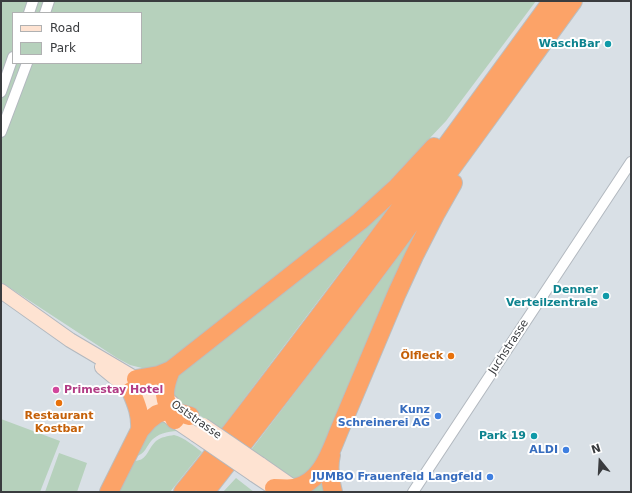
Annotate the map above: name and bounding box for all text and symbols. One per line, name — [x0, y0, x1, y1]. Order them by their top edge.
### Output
legend — [12, 12, 142, 64]
text: Road — [50, 21, 80, 35]
place label: WaschBar — [539, 37, 600, 51]
marker: WaschBar — [603, 39, 613, 49]
text: Park — [50, 41, 76, 55]
place label: Denner Verteilzentrale — [506, 283, 598, 309]
marker: Denner Verteilzentrale — [601, 291, 611, 301]
street label: Juchstrasse — [486, 317, 532, 377]
place label: Ölfleck — [400, 349, 443, 363]
marker: Ölfleck — [446, 351, 456, 361]
place label: Primestay Hotel — [64, 383, 163, 397]
marker: Primestay Hotel — [51, 385, 61, 395]
marker: Restaurant Kostbar — [54, 398, 64, 408]
street label: Oststrasse — [168, 398, 224, 442]
place label: Kunz Schreinerei AG — [338, 403, 430, 429]
place label: Restaurant Kostbar — [25, 409, 93, 435]
marker: Kunz Schreinerei AG — [433, 411, 443, 421]
place label: Park 19 — [479, 429, 526, 443]
marker: Park 19 — [529, 431, 539, 441]
north arrow — [580, 441, 620, 481]
text: N — [590, 442, 603, 457]
place label: ALDI — [529, 443, 558, 457]
marker: ALDI — [561, 445, 571, 455]
place label: JUMBO Frauenfeld Langfeld — [312, 470, 482, 484]
marker: JUMBO Frauenfeld Langfeld — [485, 472, 495, 482]

